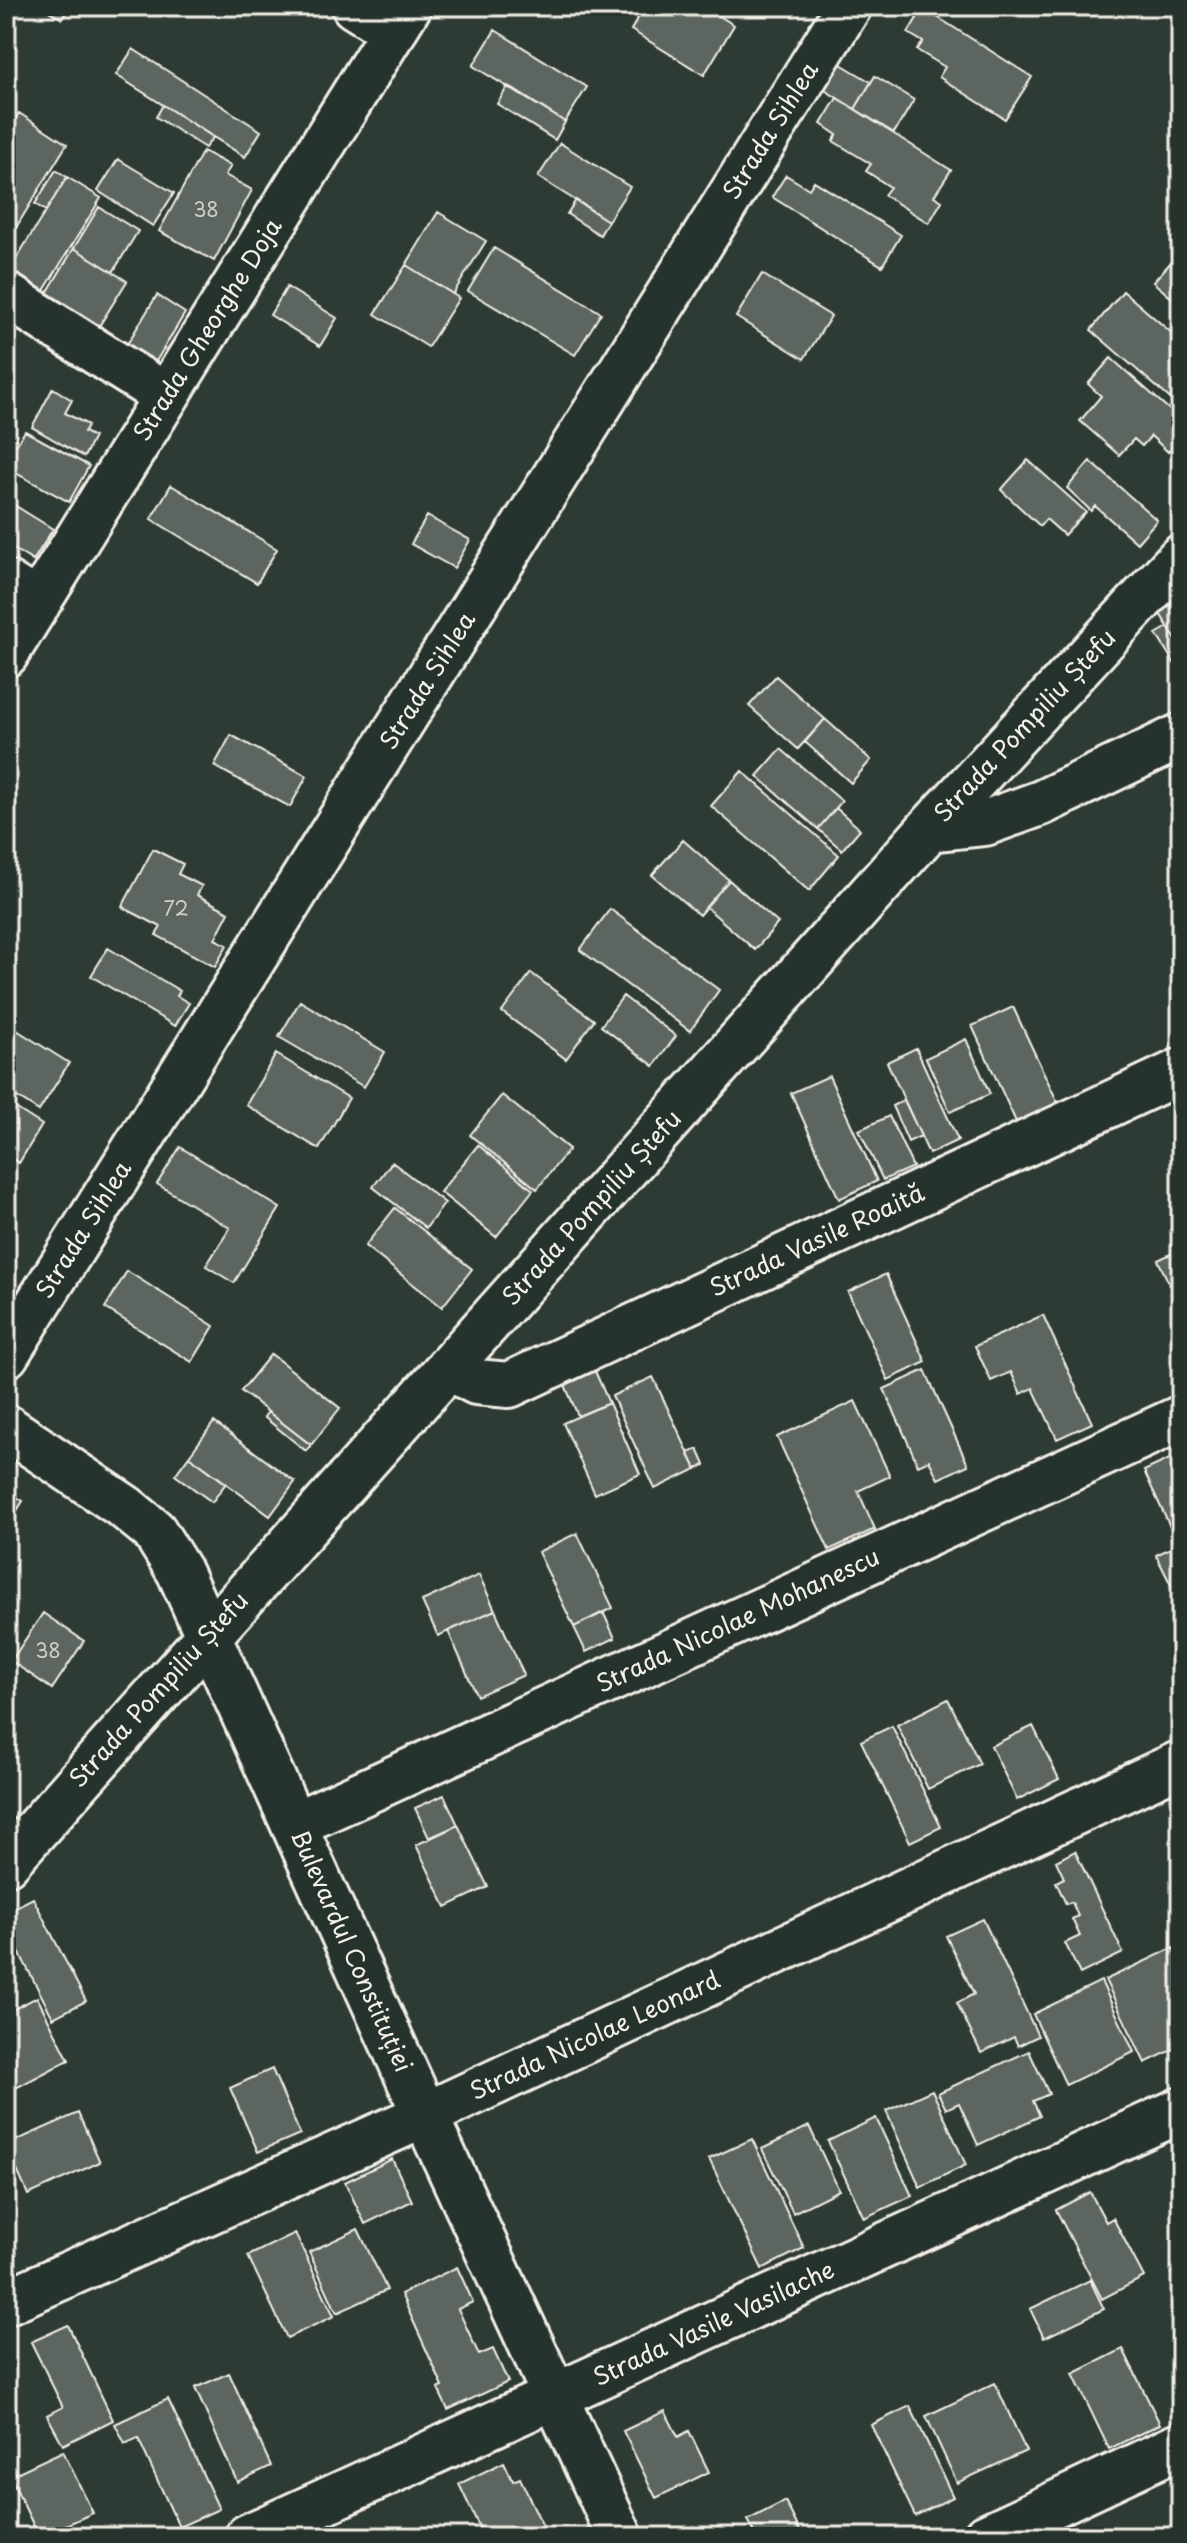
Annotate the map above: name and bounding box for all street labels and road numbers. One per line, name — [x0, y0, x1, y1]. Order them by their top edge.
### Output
street label: Strada Sihlea — [713, 54, 826, 206]
street label: Strada Gheorghe Doja — [123, 211, 290, 447]
street label: Strada Sihlea — [370, 604, 483, 756]
street label: Strada Pompiliu Ștefu — [924, 620, 1123, 829]
street label: Strada Pompiliu Ștefu — [493, 1101, 688, 1313]
street label: Strada Sihlea — [26, 1153, 139, 1305]
street label: Strada Vasile Roaită — [703, 1174, 930, 1305]
street label: Strada Nicolae Mohanescu — [589, 1538, 885, 1701]
street label: Strada Pompiliu Ștefu — [60, 1583, 255, 1795]
street label: Bulevardul Constituției — [283, 1823, 423, 2077]
street label: Strada Nicolae Leonard — [463, 1960, 726, 2108]
street label: Strada Vasile Vasilache — [587, 2250, 840, 2394]

